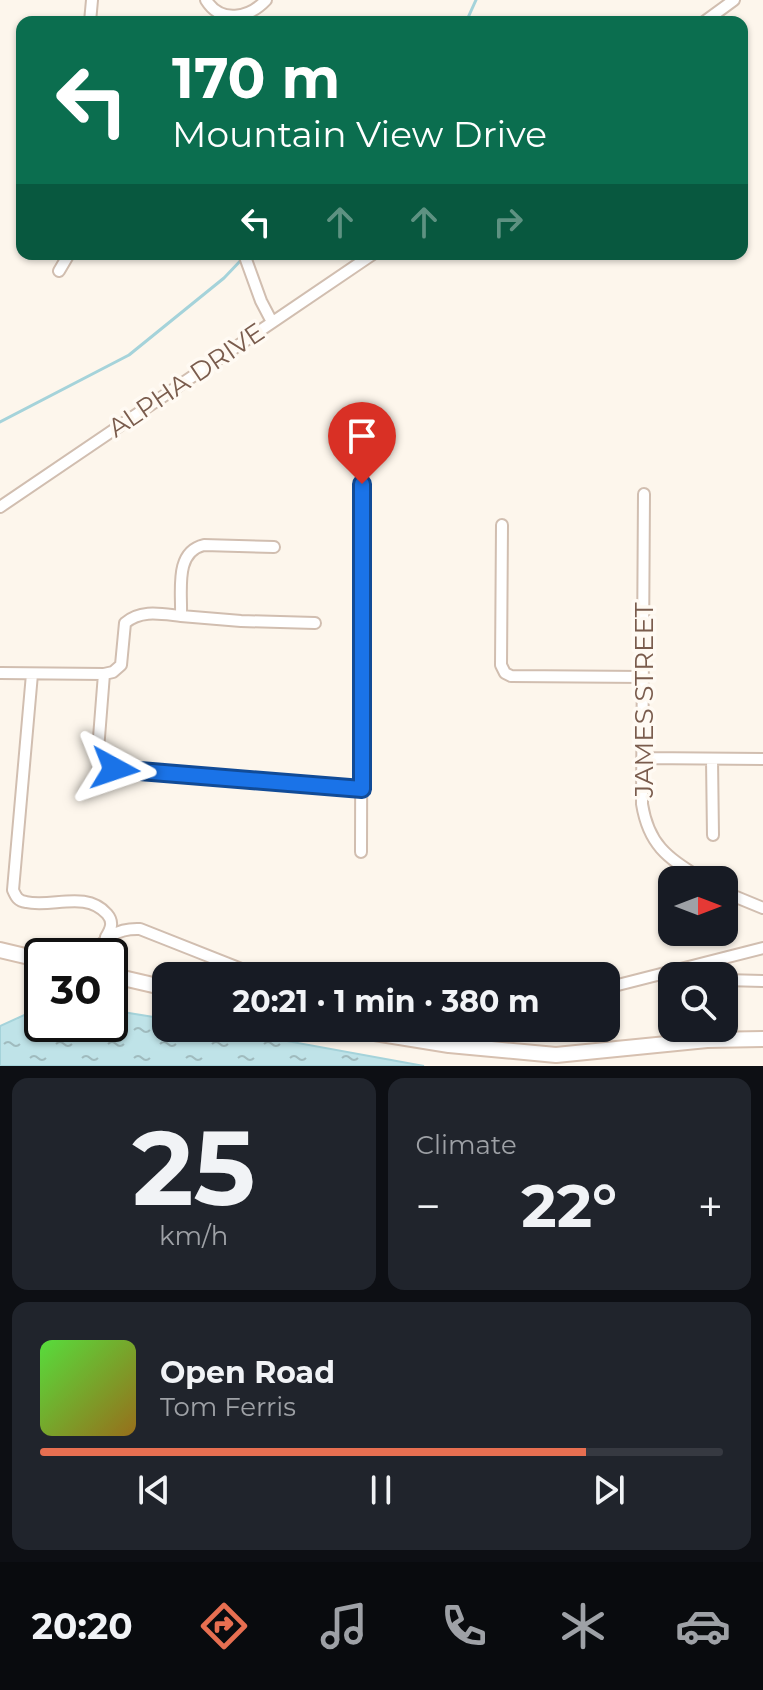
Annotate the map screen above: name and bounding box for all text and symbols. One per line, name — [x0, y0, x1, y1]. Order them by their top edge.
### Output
text: 170 m — [172, 44, 340, 112]
icon: left — [40, 48, 144, 152]
text: Mountain View Drive — [172, 112, 547, 156]
icon: left — [234, 200, 278, 244]
icon: ahead — [318, 200, 362, 244]
icon: ahead — [402, 200, 446, 244]
icon: right — [486, 200, 530, 244]
street label: ALPHA DRIVE — [102, 316, 270, 444]
pin — [328, 402, 396, 484]
icon: arrive — [340, 414, 384, 458]
street label: JAMES STREET — [628, 602, 660, 799]
position arrow — [73, 727, 157, 811]
north arrow — [658, 866, 738, 946]
map controls — [658, 866, 738, 1042]
speed limit sign: 30 — [24, 938, 128, 1042]
button: search — [658, 962, 738, 1042]
text: 20:21 · 1 min · 380 m — [233, 983, 539, 1020]
text: 25 — [132, 1104, 255, 1231]
text: Climate — [416, 1129, 517, 1161]
text: 22° — [521, 1169, 617, 1242]
text: − — [416, 1179, 441, 1233]
text: + — [698, 1179, 723, 1233]
text: km/h — [159, 1220, 228, 1252]
text: Open Road — [160, 1354, 335, 1391]
text: Tom Ferris — [160, 1391, 296, 1423]
icon: previous — [132, 1468, 176, 1512]
icon: pause — [359, 1468, 403, 1512]
icon: next — [587, 1468, 631, 1512]
icon: directions — [196, 1598, 252, 1654]
icon: music — [316, 1598, 372, 1654]
icon: phone — [436, 1598, 492, 1654]
icon: climate — [555, 1598, 611, 1654]
icon: car — [675, 1598, 731, 1654]
text: 20:20 — [32, 1604, 133, 1648]

